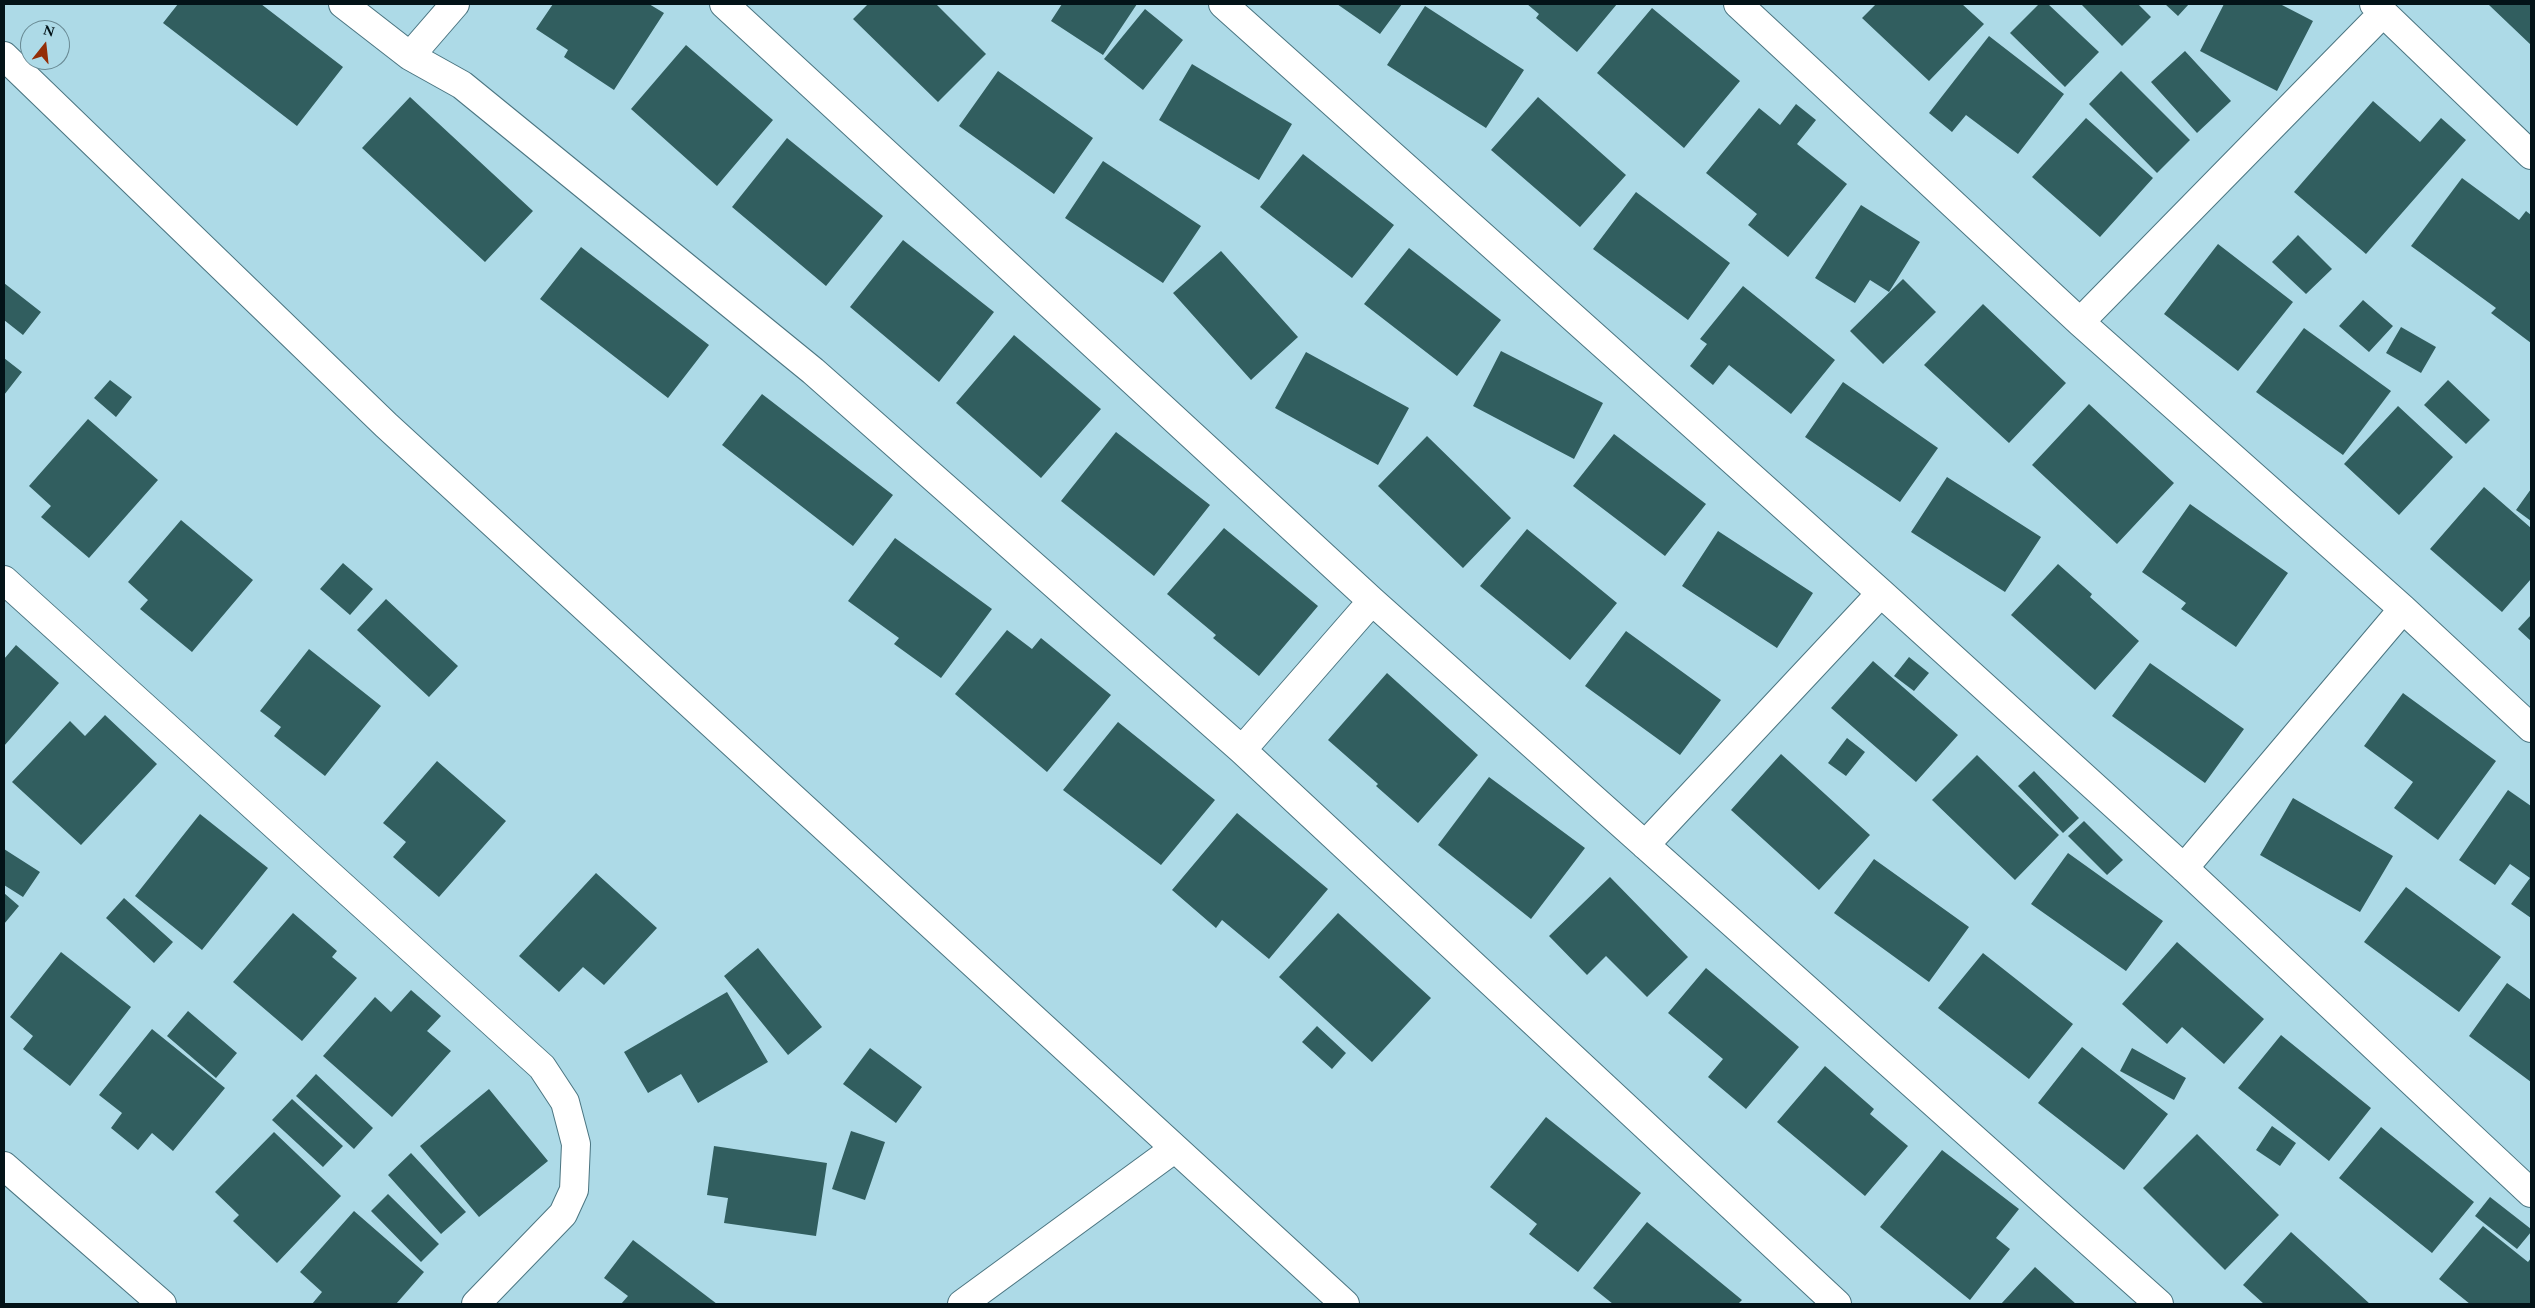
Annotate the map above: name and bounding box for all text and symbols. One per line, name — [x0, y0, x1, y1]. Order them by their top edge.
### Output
text: N — [41, 19, 57, 43]
north arrow — [20, 20, 70, 70]

